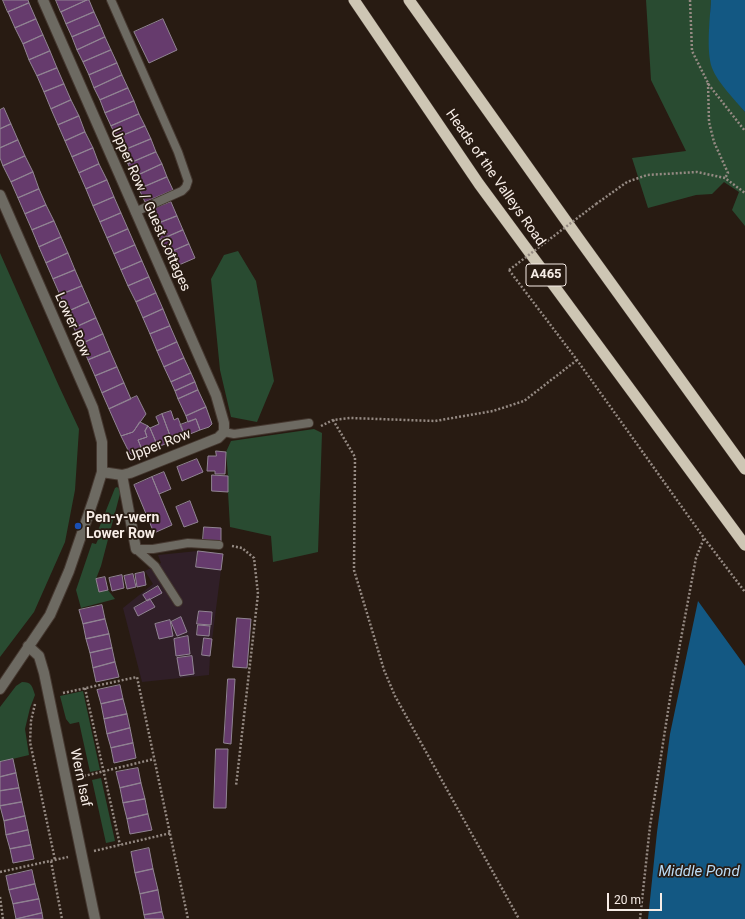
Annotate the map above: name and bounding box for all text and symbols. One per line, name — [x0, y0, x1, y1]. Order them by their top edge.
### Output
street label: Heads of the Valleys Road — [441, 106, 549, 250]
street label: Upper Row / Guest Cottages — [106, 126, 194, 294]
road number: A465 — [526, 264, 566, 286]
street label: Lower Row — [50, 290, 94, 360]
street label: Upper Row — [124, 426, 194, 466]
place label: Pen-y-wern Lower Row — [86, 510, 159, 542]
marker: Pen-y-wern Lower Row — [73, 521, 83, 531]
street label: Wern Isaf — [66, 747, 94, 809]
water label: Middle Pond — [658, 863, 740, 881]
scale bar — [609, 885, 664, 911]
text: 20 m — [614, 893, 641, 907]

